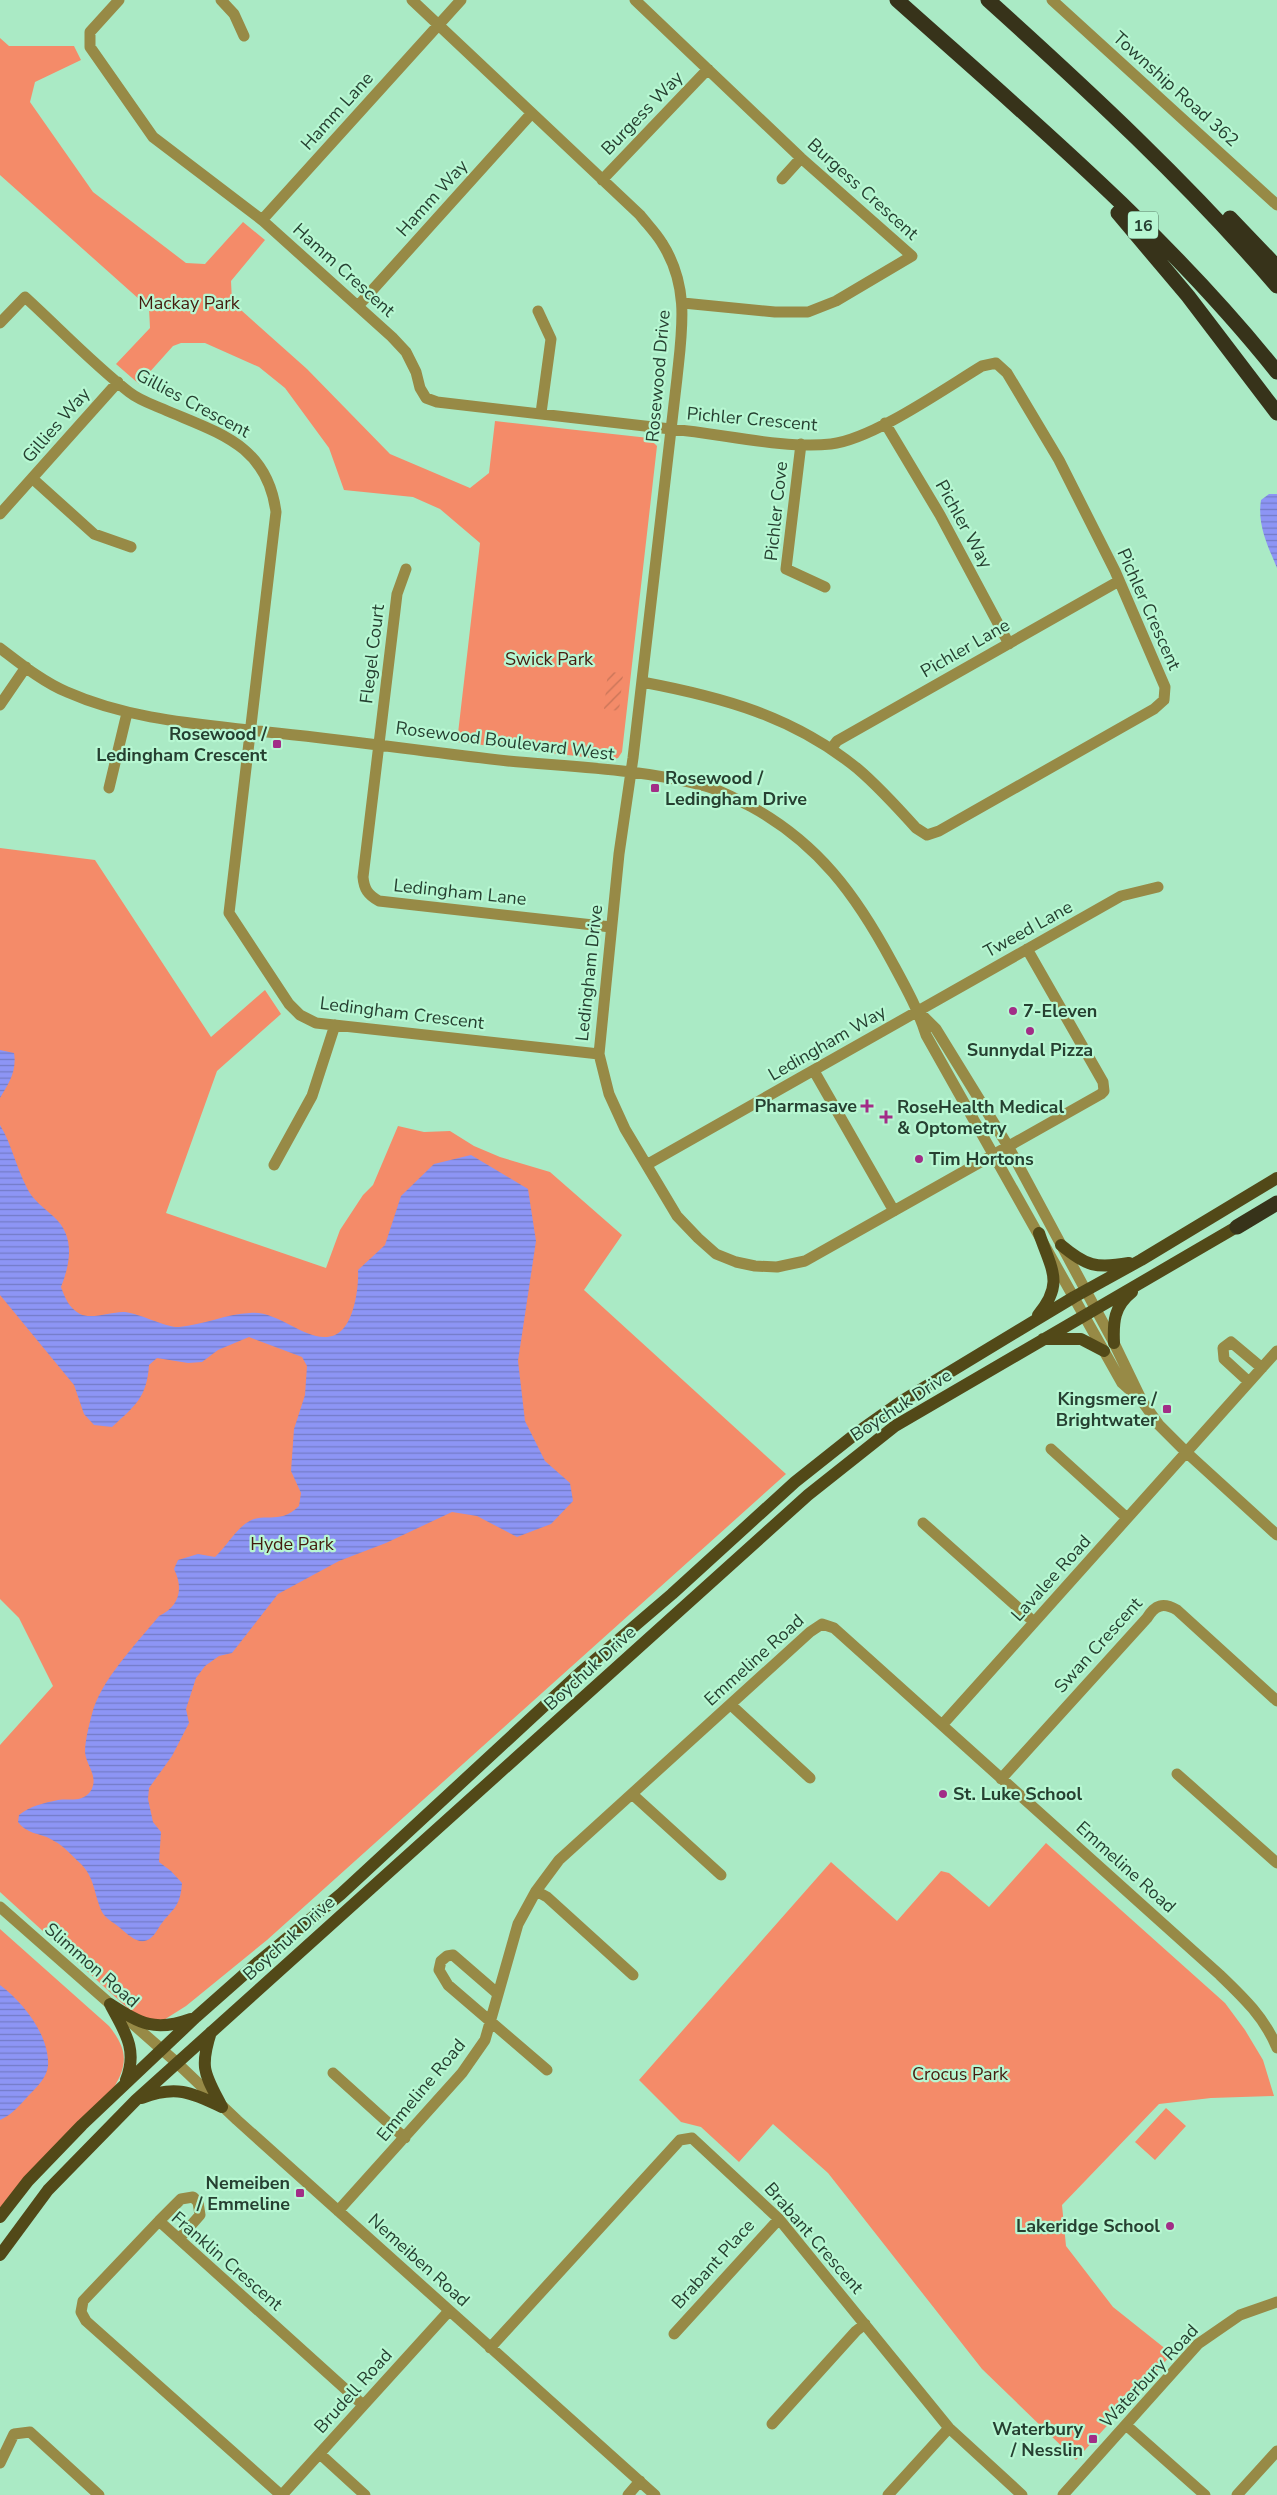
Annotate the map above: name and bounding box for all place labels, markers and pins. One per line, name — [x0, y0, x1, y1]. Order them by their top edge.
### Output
place label: Rosewood / Ledingham Crescent — [96, 722, 267, 767]
marker: Rosewood / Ledingham Crescent — [271, 738, 283, 750]
place label: Rosewood / Ledingham Drive — [665, 766, 807, 811]
marker: Rosewood / Ledingham Drive — [649, 782, 661, 794]
place label: 7-Eleven — [1023, 999, 1097, 1023]
marker: 7-Eleven — [1007, 1005, 1019, 1017]
marker: Sunnydal Pizza — [1024, 1025, 1036, 1037]
place label: Sunnydal Pizza — [967, 1038, 1093, 1062]
place label: Pharmasave — [755, 1094, 857, 1118]
place label: RoseHealth Medical & Optometry — [897, 1095, 1064, 1140]
marker: Pharmasave — [861, 1100, 873, 1112]
marker: RoseHealth Medical & Optometry — [879, 1110, 893, 1124]
place label: Tim Hortons — [929, 1147, 1034, 1171]
marker: Tim Hortons — [913, 1153, 925, 1165]
place label: Kingsmere / Brightwater — [1056, 1387, 1157, 1432]
marker: Kingsmere / Brightwater — [1161, 1403, 1173, 1415]
place label: St. Luke School — [953, 1782, 1082, 1806]
marker: St. Luke School — [937, 1788, 949, 1800]
place label: Nemeiben / Emmeline — [196, 2171, 290, 2216]
marker: Nemeiben / Emmeline — [294, 2187, 306, 2199]
place label: Lakeridge School — [1016, 2214, 1160, 2238]
marker: Lakeridge School — [1164, 2220, 1176, 2232]
place label: Waterbury / Nesslin — [992, 2417, 1084, 2462]
marker: Waterbury / Nesslin — [1087, 2433, 1099, 2445]

